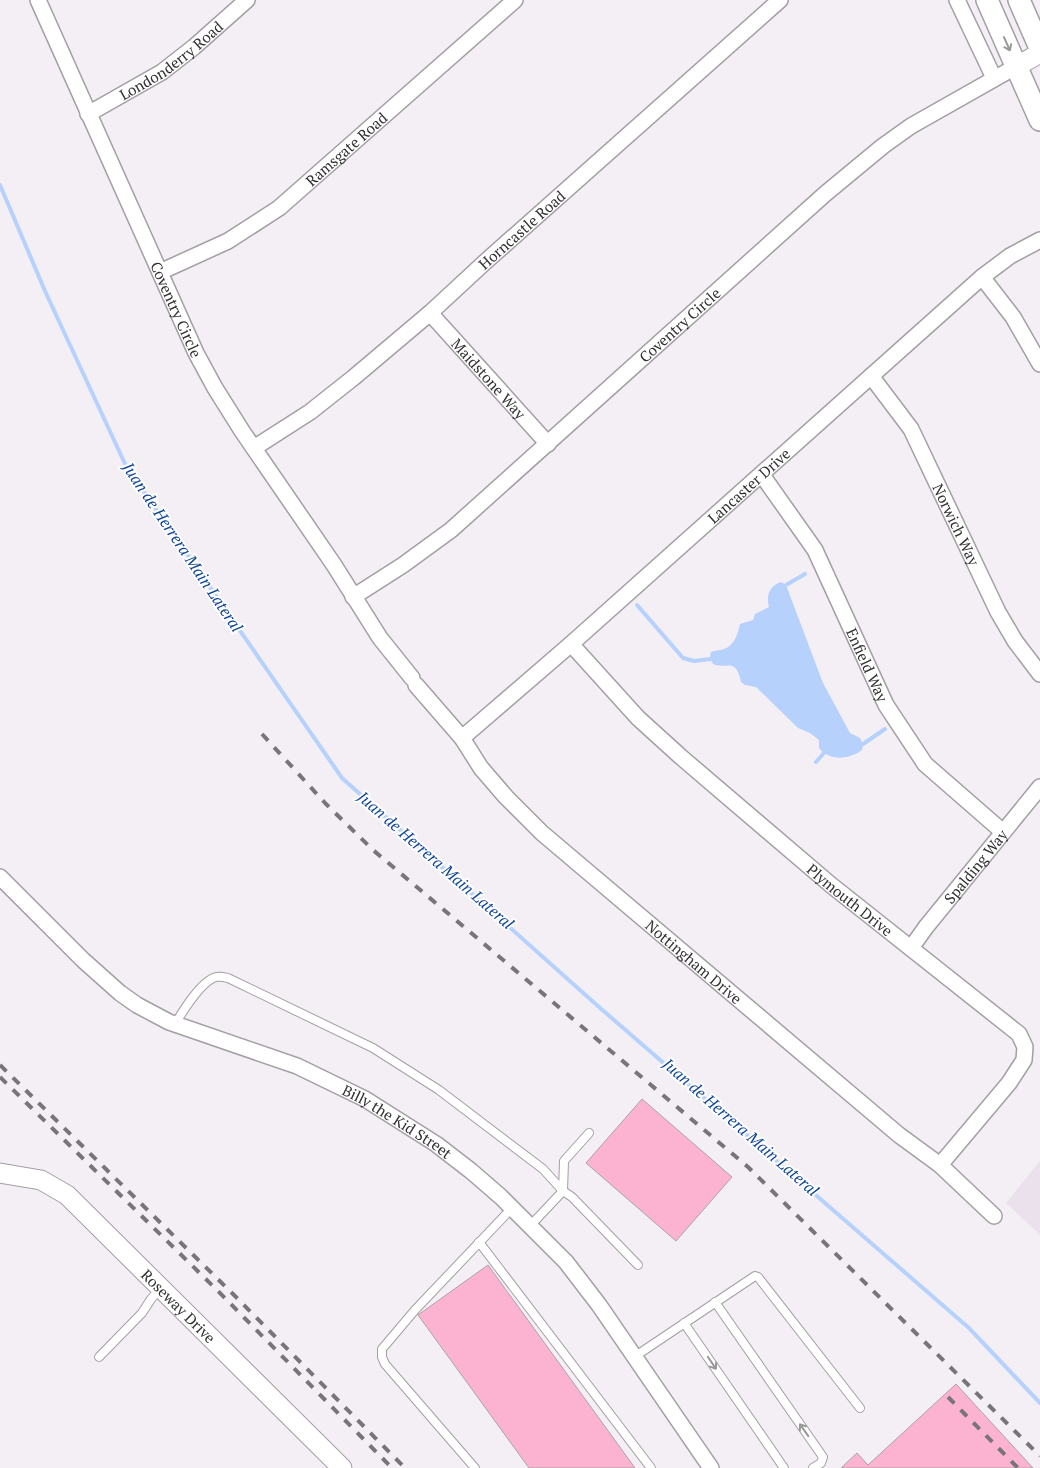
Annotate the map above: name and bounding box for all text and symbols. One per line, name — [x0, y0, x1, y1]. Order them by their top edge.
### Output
street label: Londonderry Road — [116, 16, 227, 104]
one-way arrow — [1003, 36, 1013, 51]
street label: Ramsgate Road — [301, 107, 391, 190]
street label: Horncastle Road — [474, 186, 569, 274]
street label: Coventry Circle — [146, 258, 207, 361]
street label: Coventry Circle — [635, 283, 725, 367]
street label: Maidstone Way — [447, 334, 531, 423]
street label: Lancaster Drive — [703, 443, 794, 528]
water label: Juan de Herrera Main Lateral — [117, 457, 248, 637]
street label: Norwich Way — [928, 480, 985, 569]
street label: Enfield Way — [842, 625, 893, 705]
water label: Juan de Herrera Main Lateral — [352, 785, 519, 934]
street label: Spalding Way — [939, 825, 1012, 908]
street label: Plymouth Drive — [803, 859, 897, 940]
street label: Nottingham Drive — [642, 915, 746, 1008]
water label: Juan de Herrera Main Lateral — [657, 1052, 824, 1201]
street label: Billy the Kid Street — [339, 1080, 457, 1163]
street label: Roseway Drive — [137, 1265, 220, 1347]
one-way arrow — [707, 1356, 717, 1370]
one-way arrow — [799, 1423, 809, 1437]

